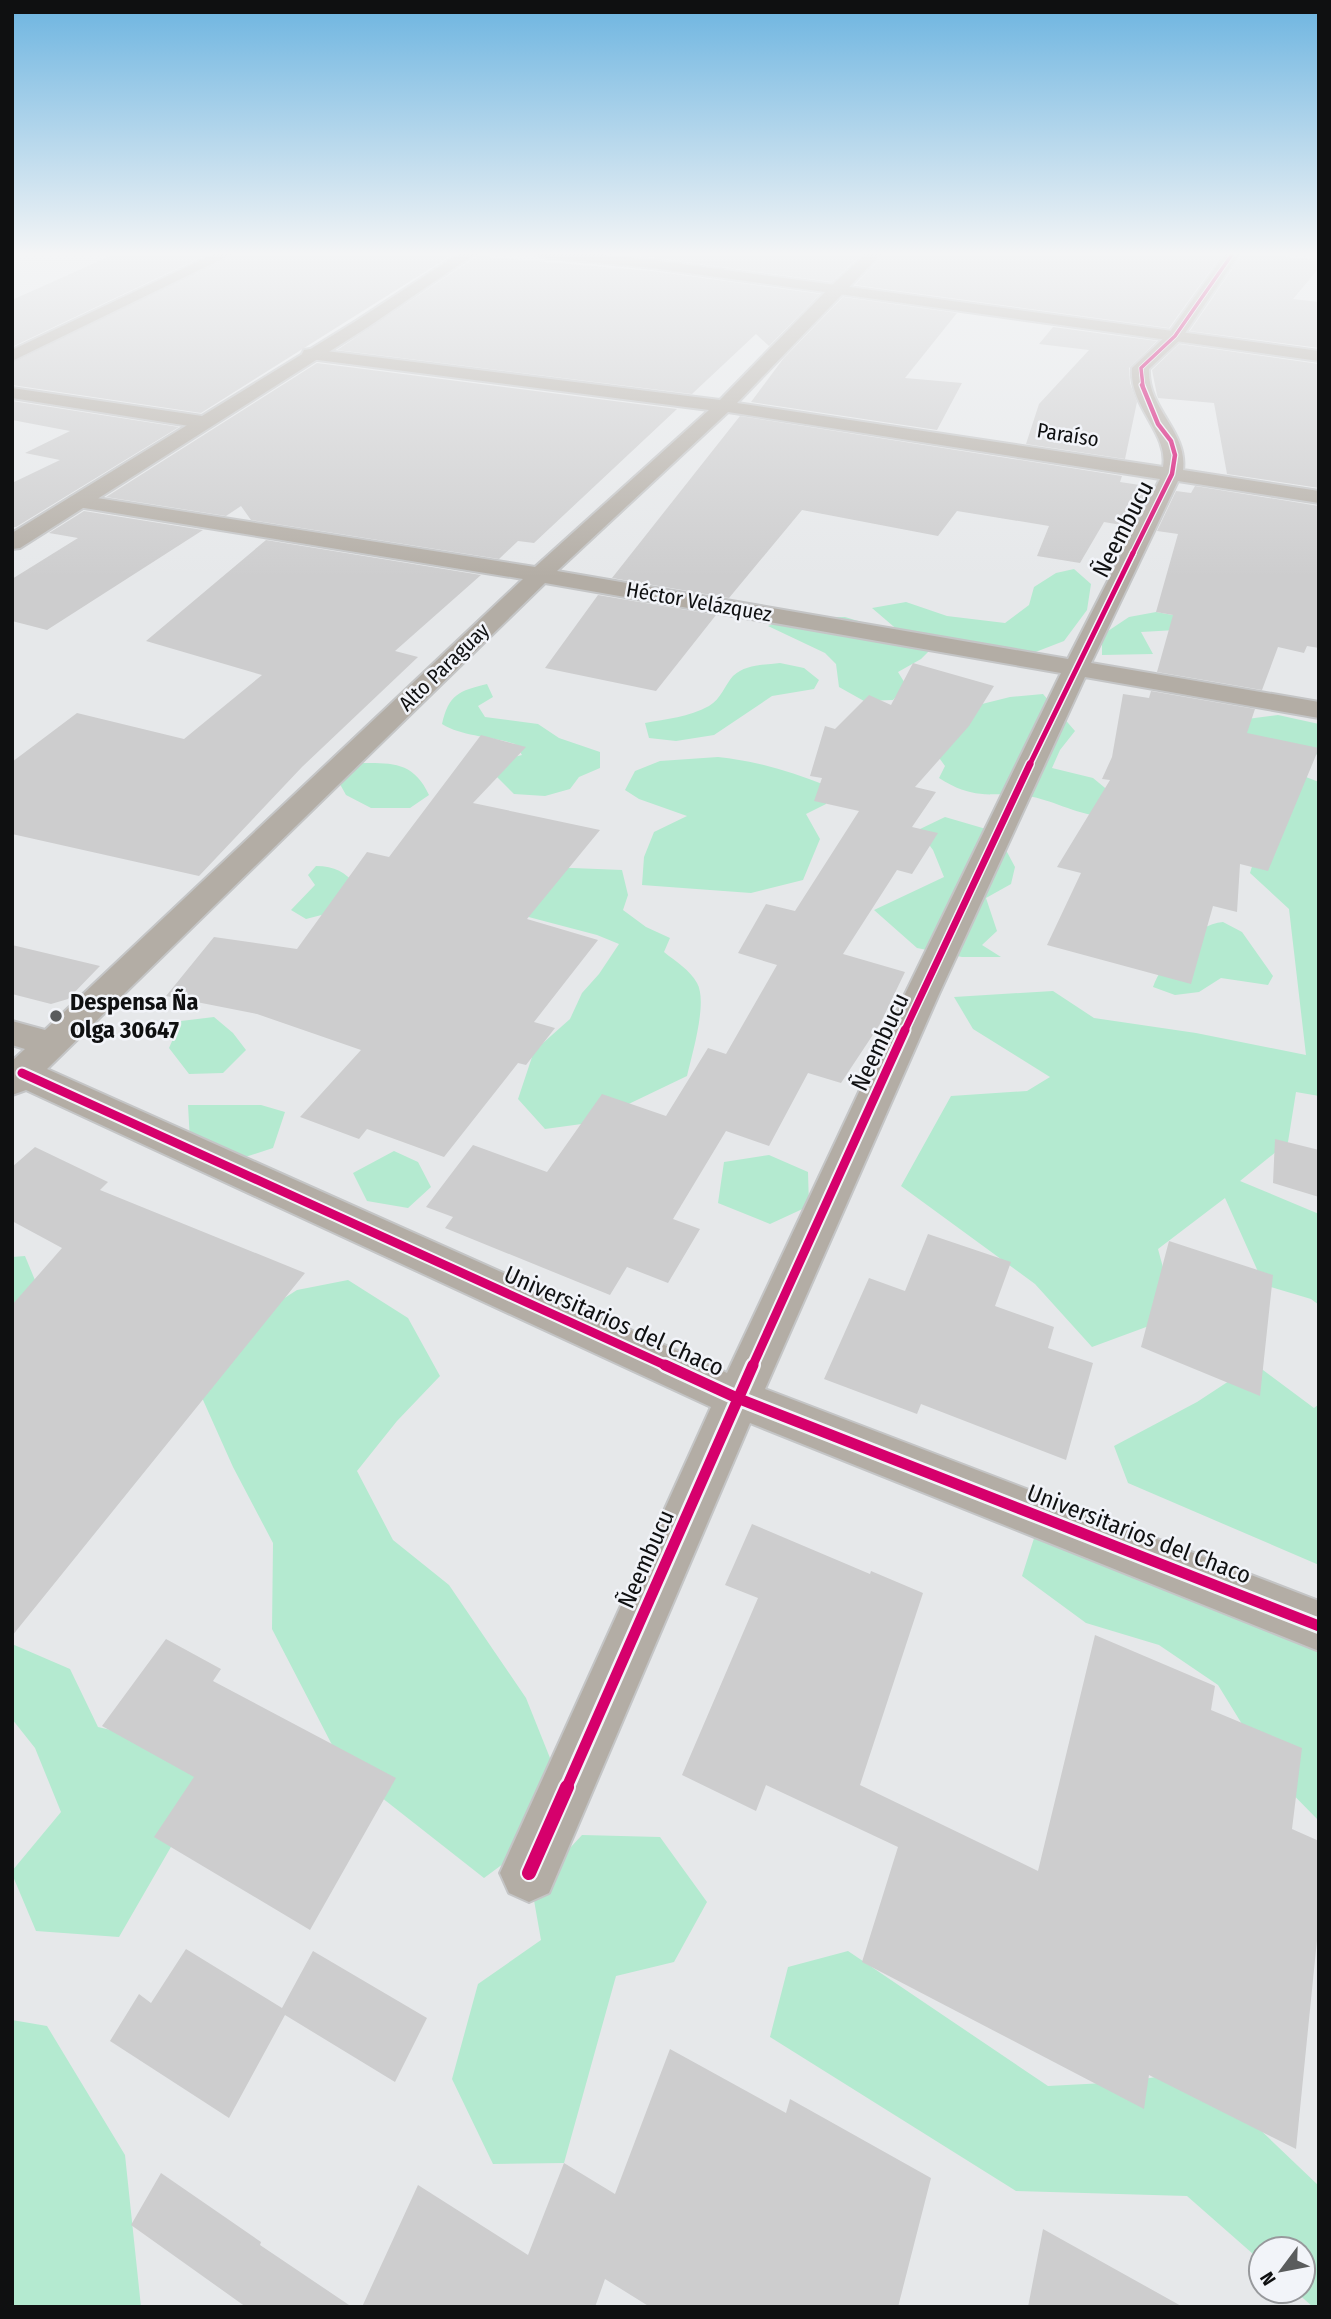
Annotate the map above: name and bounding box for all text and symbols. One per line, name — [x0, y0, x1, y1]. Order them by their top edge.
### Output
street label: Paraíso — [1035, 417, 1101, 453]
street label: Ñeembucu — [1087, 476, 1159, 582]
street label: Héctor Velázquez — [624, 576, 774, 628]
street label: Alto Paraguay — [393, 617, 495, 717]
place label: Despensa Ña Olga 30647 — [70, 988, 198, 1044]
street label: Ñeembucu — [845, 989, 915, 1095]
marker: Despensa Ña Olga 30647 — [48, 1008, 64, 1024]
street label: Universitarios del Chaco — [500, 1260, 728, 1382]
street label: Universitarios del Chaco — [1023, 1478, 1255, 1590]
street label: Ñeembucu — [612, 1505, 680, 1613]
north arrow — [1247, 2235, 1317, 2305]
text: N — [1255, 2268, 1281, 2290]

